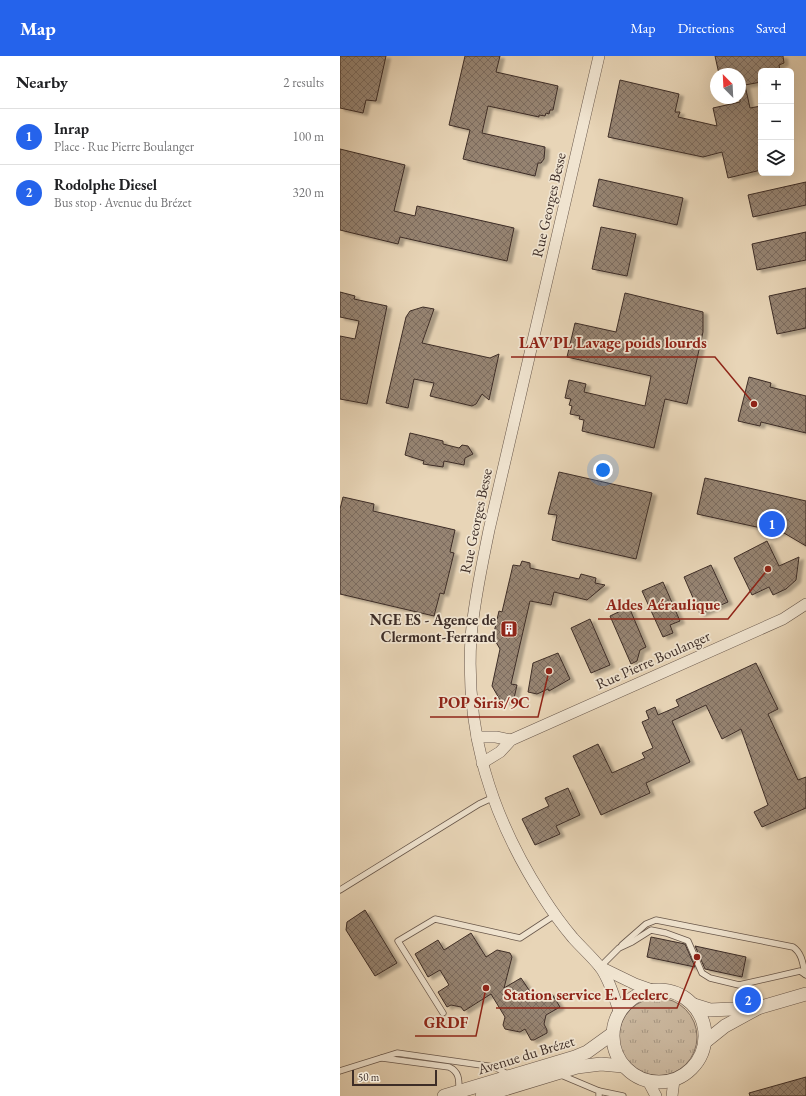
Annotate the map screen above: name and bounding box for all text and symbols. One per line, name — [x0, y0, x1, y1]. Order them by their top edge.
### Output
text: Map — [20, 16, 56, 41]
text: Map — [630, 19, 656, 37]
text: Directions — [678, 19, 734, 37]
text: Saved — [756, 19, 786, 37]
north arrow — [710, 68, 746, 104]
map controls — [758, 68, 794, 176]
button: + — [758, 68, 794, 104]
text: Nearby — [16, 71, 68, 93]
text: 2 results — [283, 74, 324, 91]
button: − — [758, 104, 794, 140]
text: Inrap — [54, 119, 89, 138]
text: 1 — [26, 128, 32, 145]
text: 100 m — [293, 128, 324, 145]
text: Place · Rue Pierre Boulanger — [54, 138, 194, 155]
button: layers — [758, 140, 794, 176]
street label: Rue Georges Besse — [527, 151, 570, 259]
text: Rodolphe Diesel — [54, 175, 157, 194]
text: 2 — [26, 184, 32, 201]
text: 320 m — [293, 184, 324, 201]
text: Bus stop · Avenue du Brézet — [54, 194, 192, 211]
callout: LAV'PL Lavage poids lourds — [511, 329, 715, 357]
text: LAV'PL Lavage poids lourds — [519, 332, 707, 353]
your location — [593, 460, 613, 480]
street label: Rue Georges Besse — [455, 466, 496, 575]
pin: 1 — [759, 509, 785, 539]
callout: Aldes Aéraulique — [598, 591, 728, 619]
text: Aldes Aéraulique — [605, 594, 720, 615]
place label: NGE ES - Agence de Clermont-Ferrand — [370, 610, 497, 646]
building icon: NGE ES - Agence de Clermont-Ferrand — [499, 619, 519, 639]
street label: Rue Pierre Boulanger — [593, 626, 713, 693]
callout: POP Siris/9C — [430, 689, 538, 717]
text: POP Siris/9C — [438, 692, 530, 713]
callout: Station service E. Leclerc — [496, 980, 677, 1008]
text: Station service E. Leclerc — [504, 984, 669, 1005]
pin: 2 — [735, 985, 761, 1015]
callout: GRDF — [415, 1008, 476, 1036]
text: GRDF — [424, 1012, 469, 1033]
street label: Avenue du Brézet — [474, 1031, 577, 1079]
scale bar — [352, 1068, 437, 1087]
text: 50 m — [358, 1070, 379, 1084]

